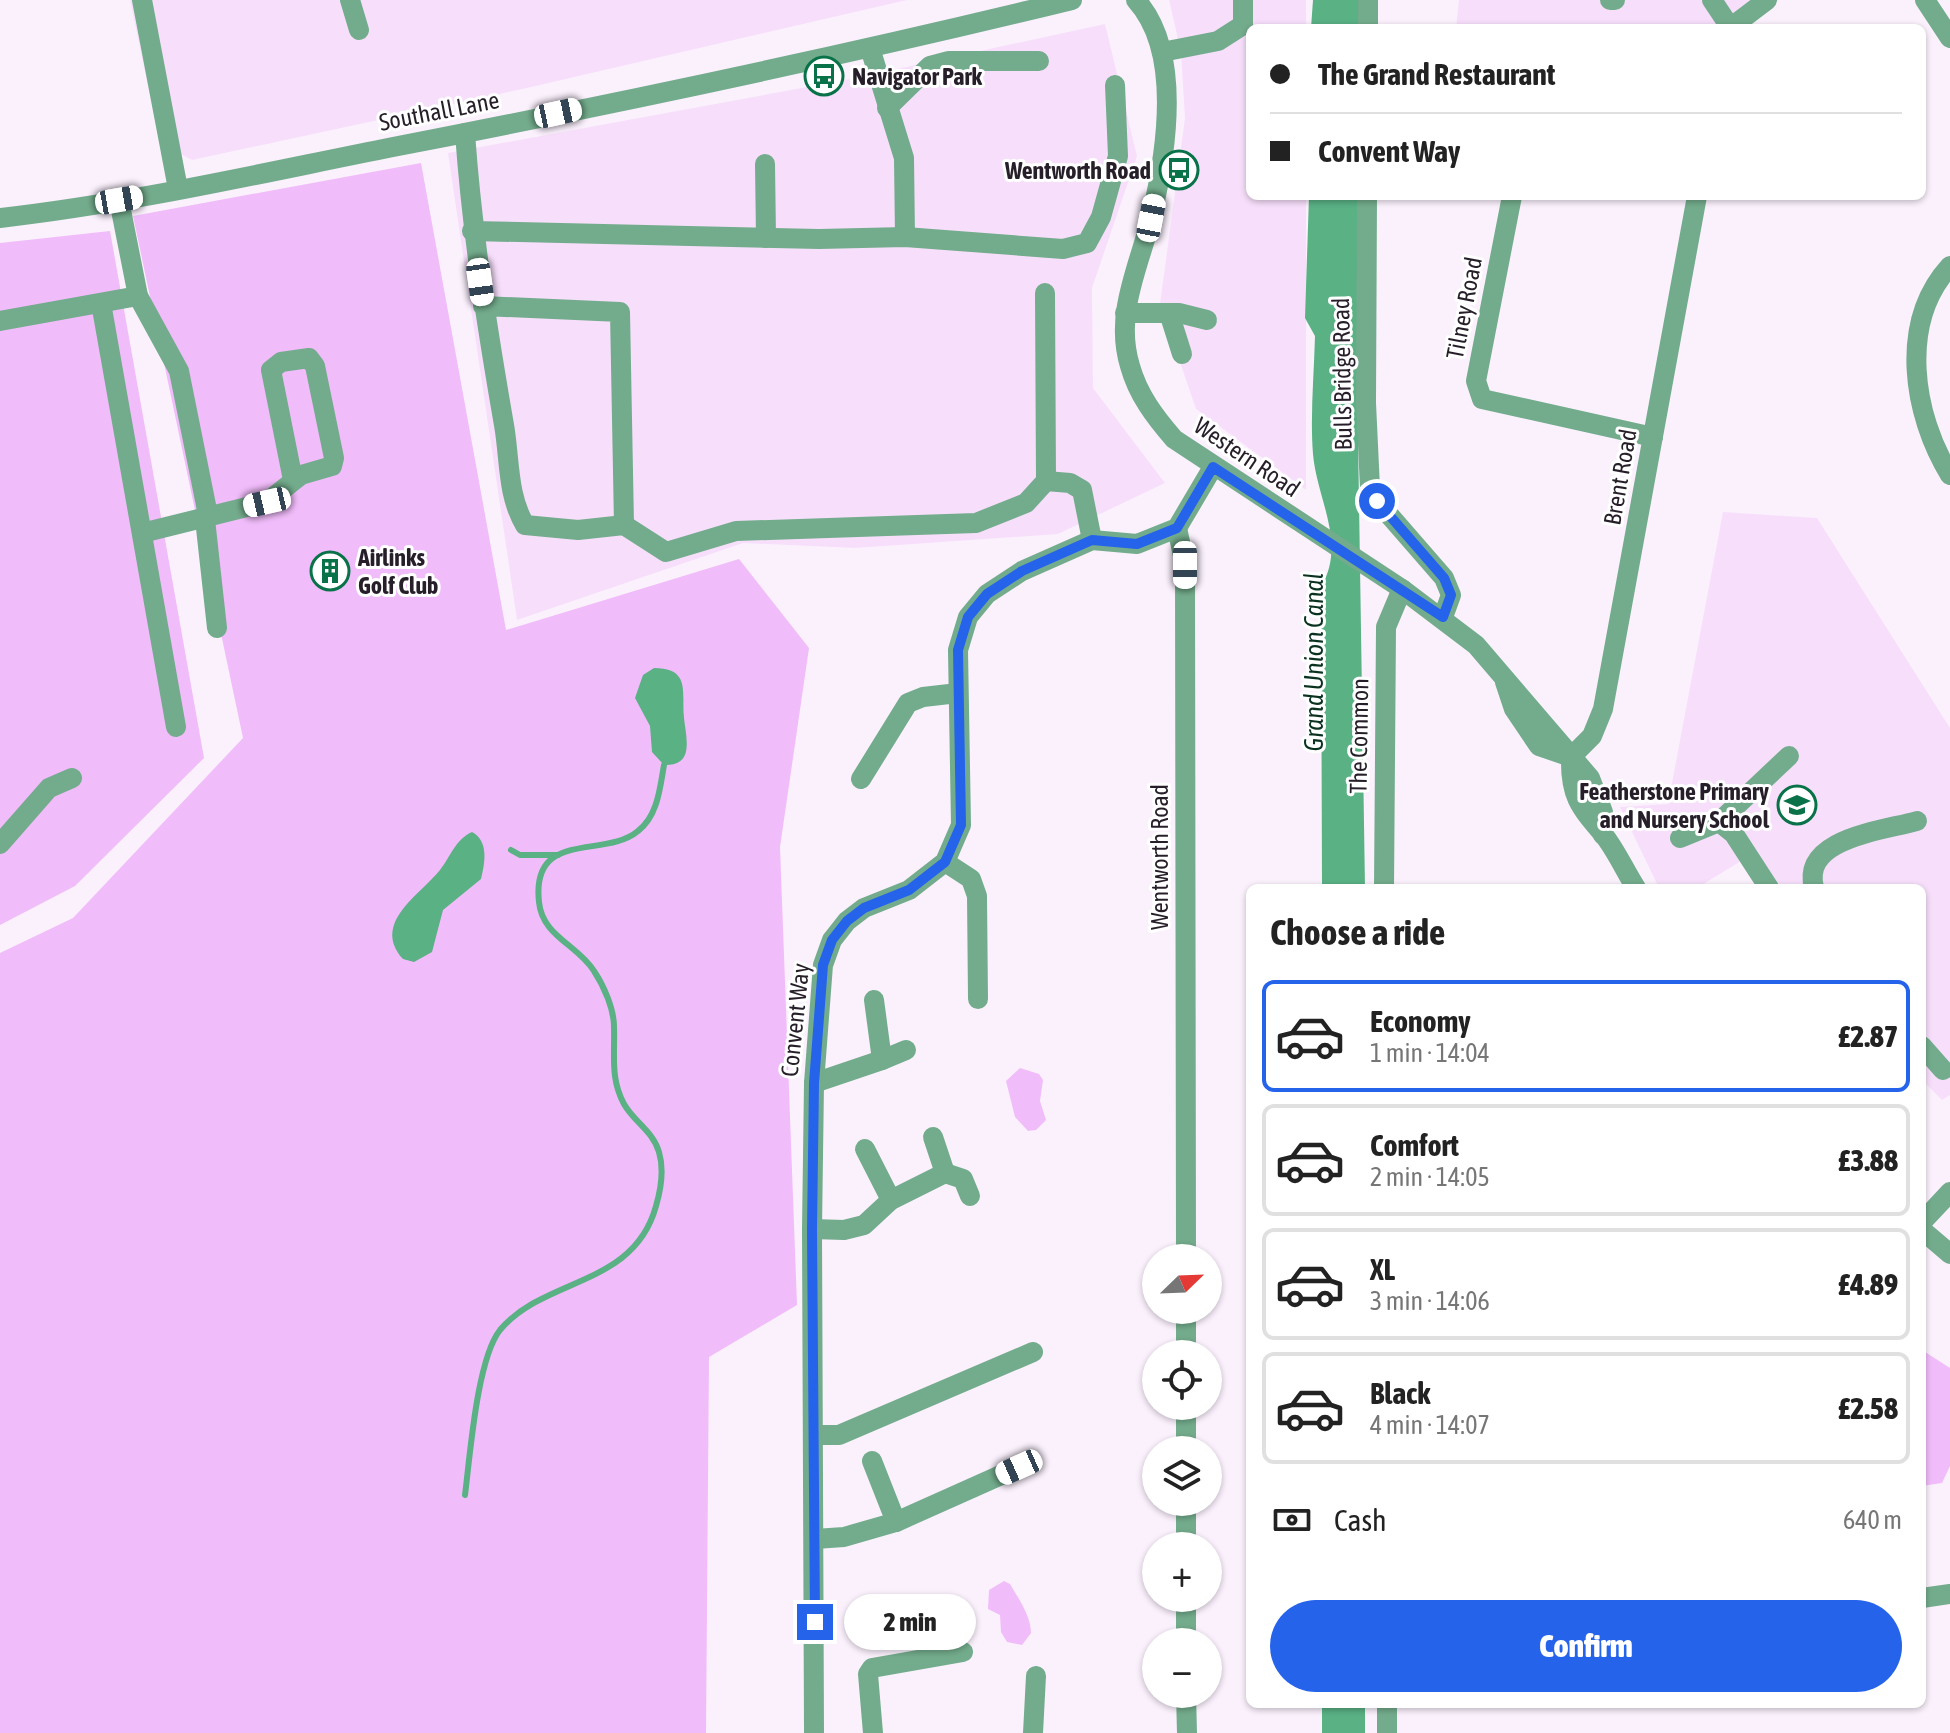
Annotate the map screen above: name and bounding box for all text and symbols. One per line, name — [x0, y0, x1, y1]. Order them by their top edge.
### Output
bus stop icon: Navigator Park — [803, 55, 845, 97]
text: The Grand Restaurant — [1318, 57, 1556, 91]
place label: Navigator Park — [852, 63, 983, 90]
street label: Southall Lane — [377, 86, 501, 136]
car — [532, 96, 584, 130]
text: Convent Way — [1318, 134, 1460, 168]
bus stop icon: Wentworth Road — [1158, 149, 1200, 191]
place label: Wentworth Road — [1004, 157, 1151, 184]
car — [93, 184, 145, 216]
car — [1135, 192, 1167, 244]
street label: Tilney Road — [1441, 255, 1487, 361]
car — [465, 257, 495, 307]
street label: Bulls Bridge Road — [1327, 297, 1357, 451]
street label: Western Road — [1189, 412, 1305, 502]
street label: Brent Road — [1598, 427, 1642, 527]
route start — [1359, 483, 1395, 519]
car — [241, 485, 293, 519]
car — [1173, 541, 1197, 589]
place label: Airlinks Golf Club — [357, 544, 438, 599]
building icon: Airlinks Golf Club — [309, 550, 351, 592]
water label: Grand Union Canal — [1299, 573, 1329, 751]
street label: The Common — [1344, 678, 1374, 794]
place label: Featherstone Primary and Nursery School — [1579, 778, 1770, 833]
street label: Wentworth Road — [1146, 784, 1173, 930]
school or university icon: Featherstone Primary and Nursery School — [1776, 784, 1818, 826]
text: Choose a ride — [1270, 911, 1445, 953]
street label: Convent Way — [776, 962, 814, 1078]
icon: car — [1274, 1000, 1346, 1072]
text: Economy — [1370, 1004, 1471, 1038]
text: £2.87 — [1838, 1019, 1898, 1053]
text: 1 min · 14:04 — [1370, 1038, 1490, 1068]
icon: car — [1274, 1124, 1346, 1196]
text: Comfort — [1370, 1128, 1459, 1162]
text: £3.88 — [1838, 1143, 1898, 1177]
text: 2 min · 14:05 — [1370, 1162, 1490, 1192]
north arrow — [1142, 1244, 1222, 1324]
map controls — [1142, 1244, 1222, 1708]
icon: car — [1274, 1248, 1346, 1320]
text: XL — [1370, 1252, 1395, 1286]
text: £4.89 — [1838, 1267, 1898, 1301]
text: 3 min · 14:06 — [1370, 1286, 1490, 1316]
button: locate — [1142, 1340, 1222, 1420]
icon: car — [1274, 1372, 1346, 1444]
text: Black — [1370, 1376, 1430, 1410]
text: £2.58 — [1838, 1391, 1898, 1425]
text: 4 min · 14:07 — [1370, 1410, 1490, 1440]
button: layers — [1142, 1436, 1222, 1516]
car — [992, 1446, 1046, 1488]
icon: cash — [1270, 1498, 1314, 1542]
text: Cash — [1334, 1503, 1387, 1537]
text: 640 m — [1843, 1505, 1902, 1535]
button: + — [1142, 1532, 1222, 1612]
callout: 2 min — [843, 1594, 975, 1650]
button: Confirm — [1270, 1600, 1902, 1692]
route end — [797, 1604, 833, 1640]
text: 2 min — [883, 1607, 937, 1637]
button: − — [1142, 1628, 1222, 1708]

